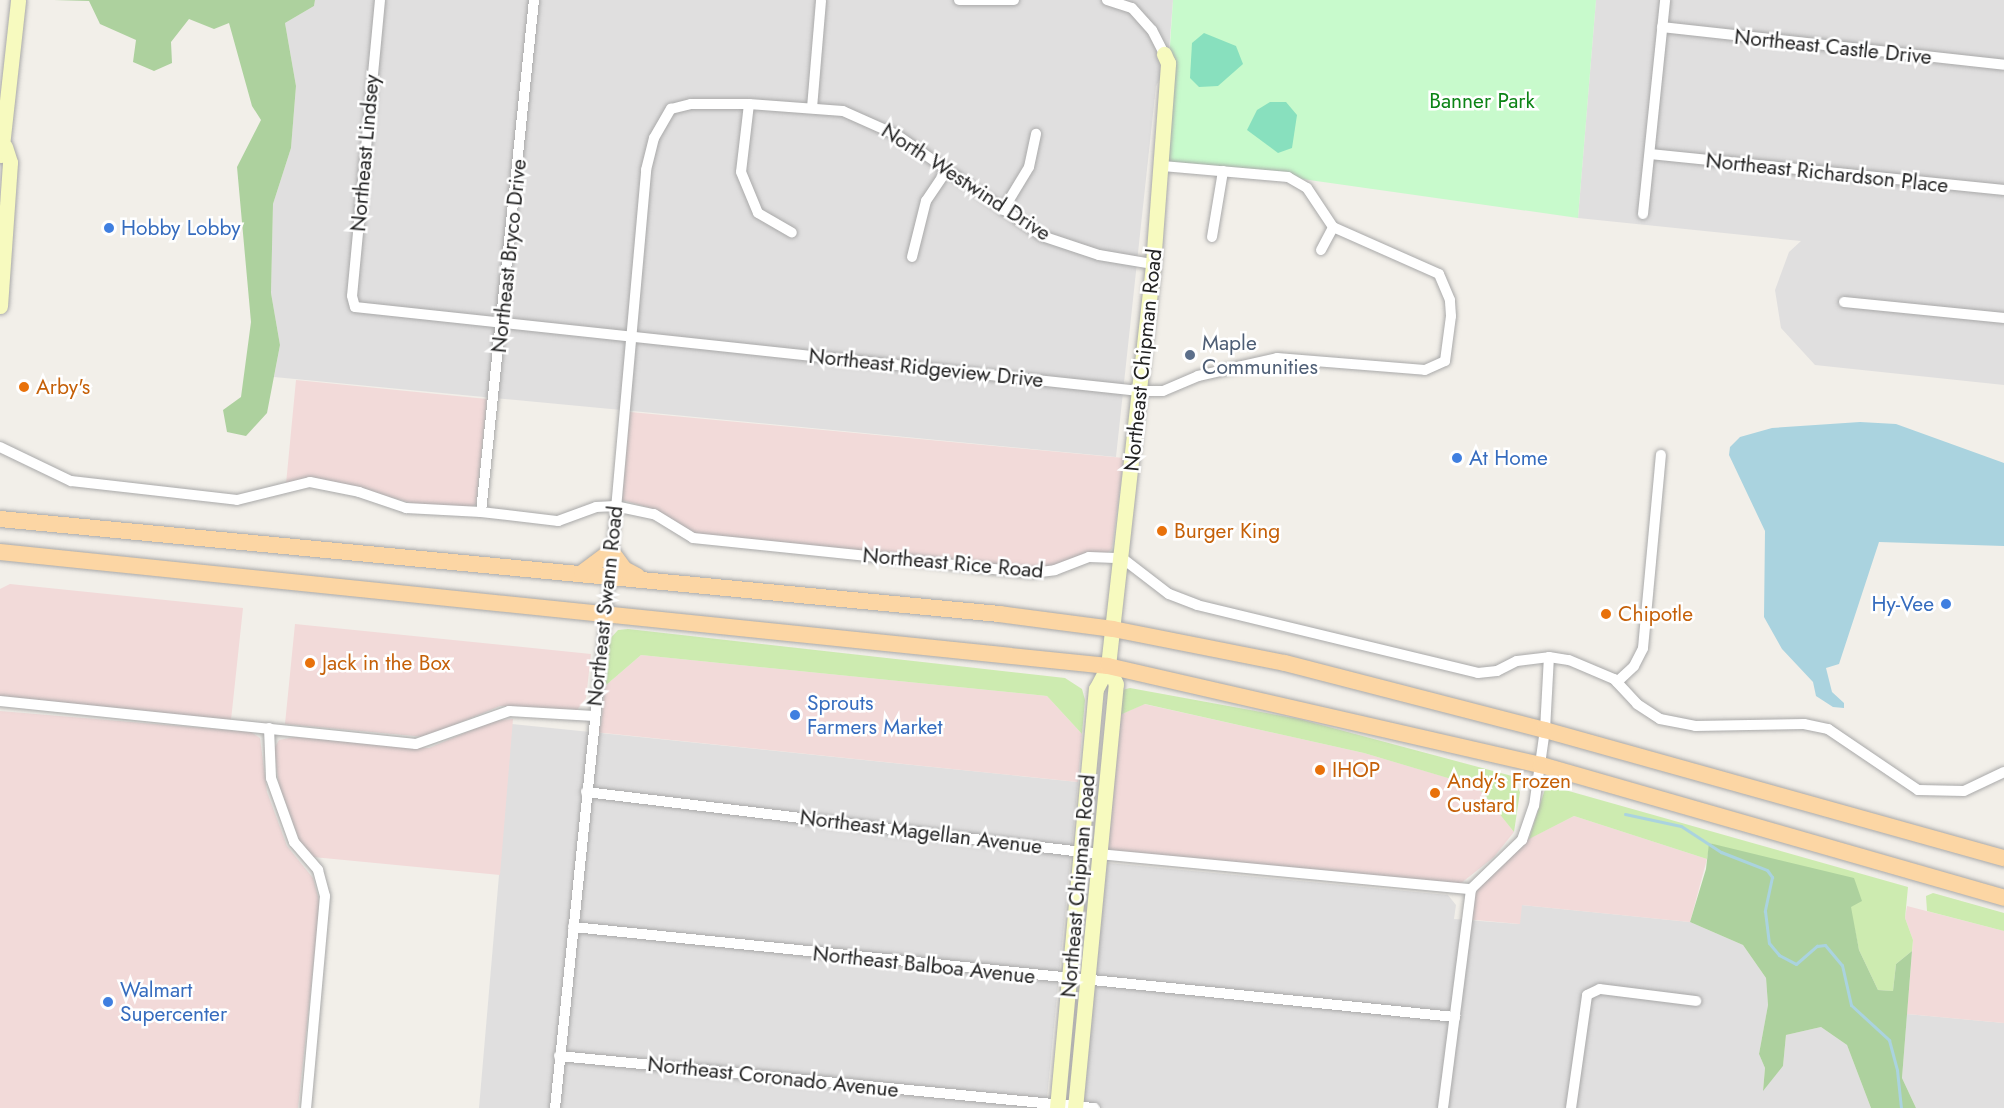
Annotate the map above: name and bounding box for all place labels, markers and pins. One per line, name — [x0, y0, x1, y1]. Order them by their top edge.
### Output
place label: Hobby Lobby — [121, 215, 240, 241]
marker: Hobby Lobby — [102, 221, 116, 235]
place label: Maple Communities — [1202, 330, 1318, 380]
marker: Maple Communities — [1183, 348, 1197, 362]
place label: Arby's — [36, 374, 90, 400]
marker: Arby's — [17, 380, 31, 394]
place label: At Home — [1469, 445, 1548, 471]
marker: At Home — [1450, 451, 1464, 465]
place label: Burger King — [1174, 518, 1280, 544]
marker: Burger King — [1155, 524, 1169, 538]
place label: Hy-Vee — [1872, 591, 1934, 617]
marker: Hy-Vee — [1939, 597, 1953, 611]
place label: Chipotle — [1618, 601, 1693, 627]
marker: Chipotle — [1599, 607, 1613, 621]
place label: Jack in the Box — [322, 650, 450, 676]
marker: Jack in the Box — [303, 656, 317, 670]
place label: Sprouts Farmers Market — [807, 690, 942, 740]
marker: Sprouts Farmers Market — [788, 708, 802, 722]
place label: IHOP — [1332, 757, 1380, 783]
marker: IHOP — [1313, 763, 1327, 777]
place label: Andy's Frozen Custard — [1447, 768, 1571, 818]
marker: Andy's Frozen Custard — [1428, 786, 1442, 800]
place label: Walmart Supercenter — [120, 977, 227, 1027]
marker: Walmart Supercenter — [101, 995, 115, 1009]

